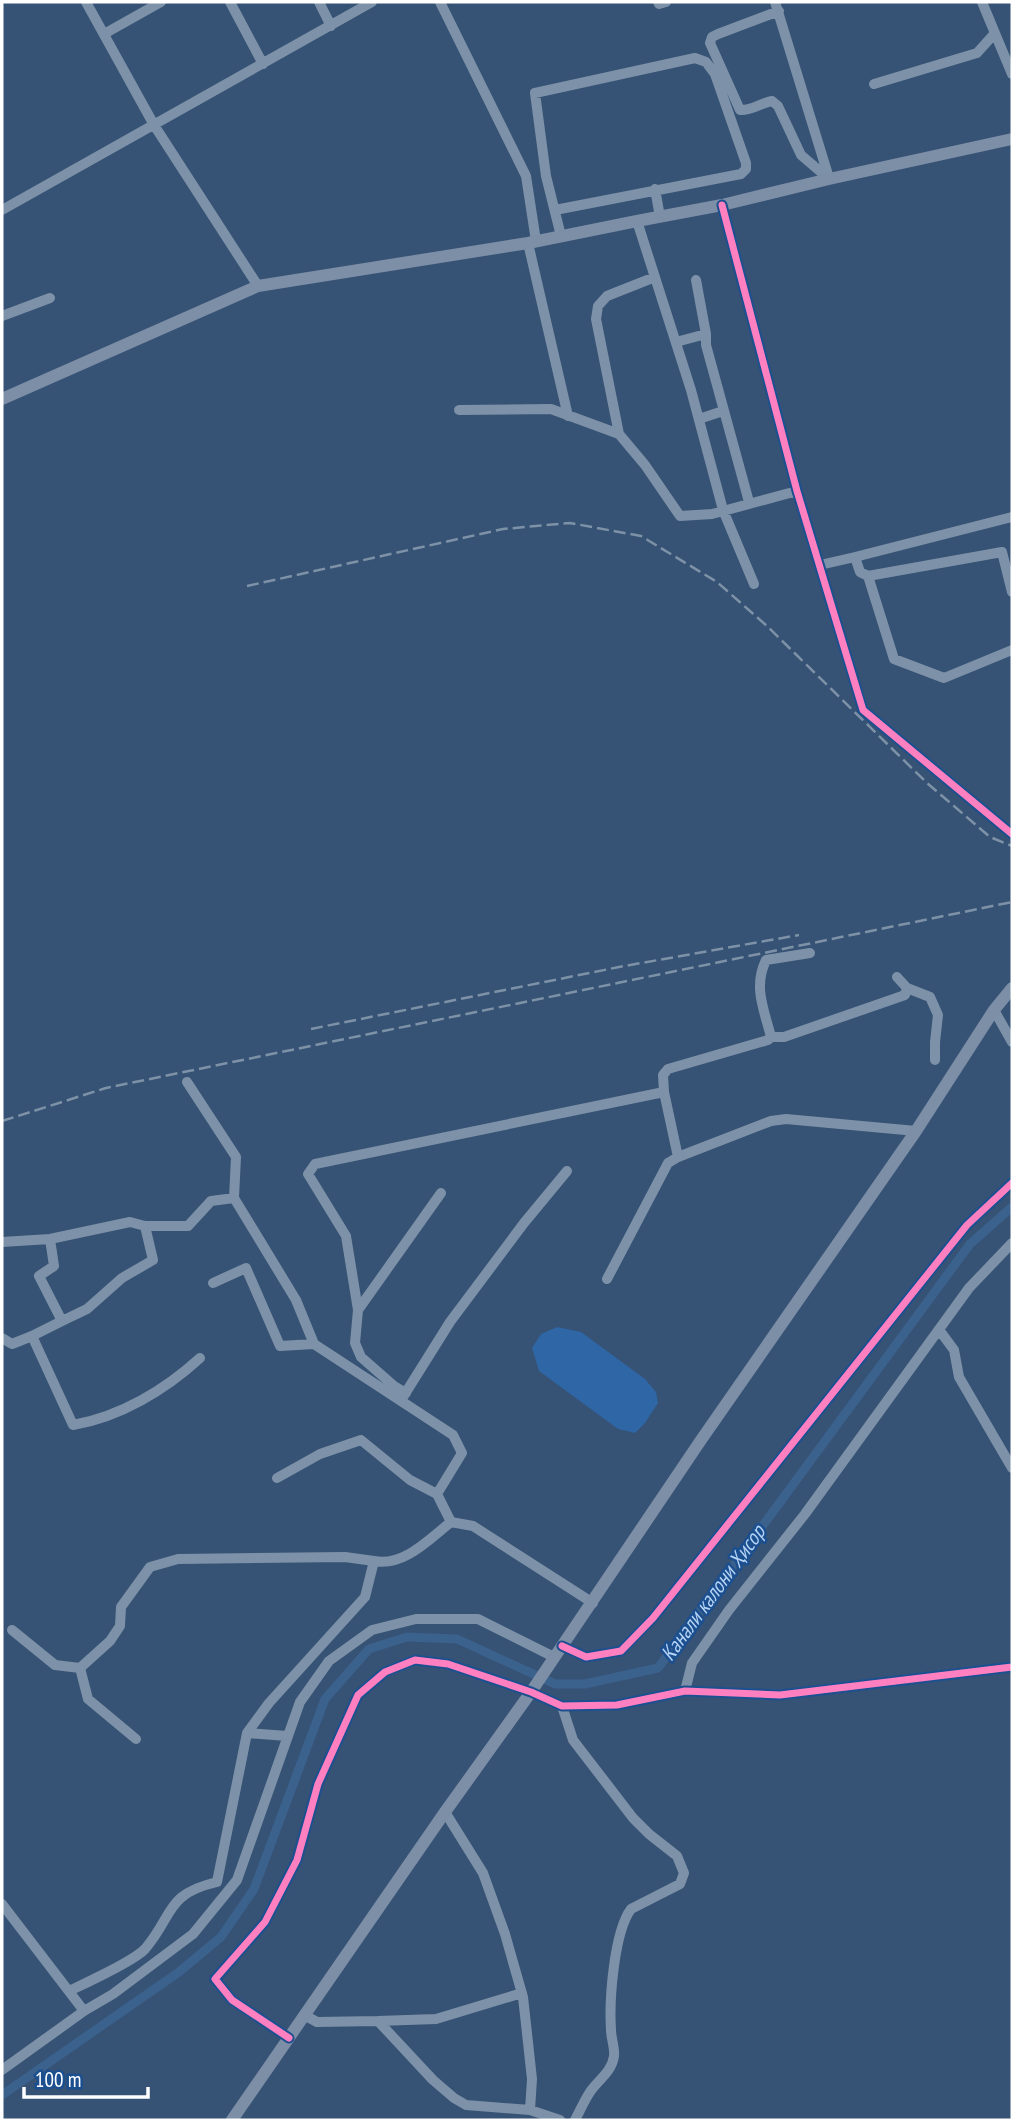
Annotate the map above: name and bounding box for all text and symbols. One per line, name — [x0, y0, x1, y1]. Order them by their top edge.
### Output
water label: Канали калони Ҳисор — [654, 1518, 772, 1666]
scale bar — [24, 2056, 149, 2100]
text: 100 m — [35, 2066, 81, 2093]

